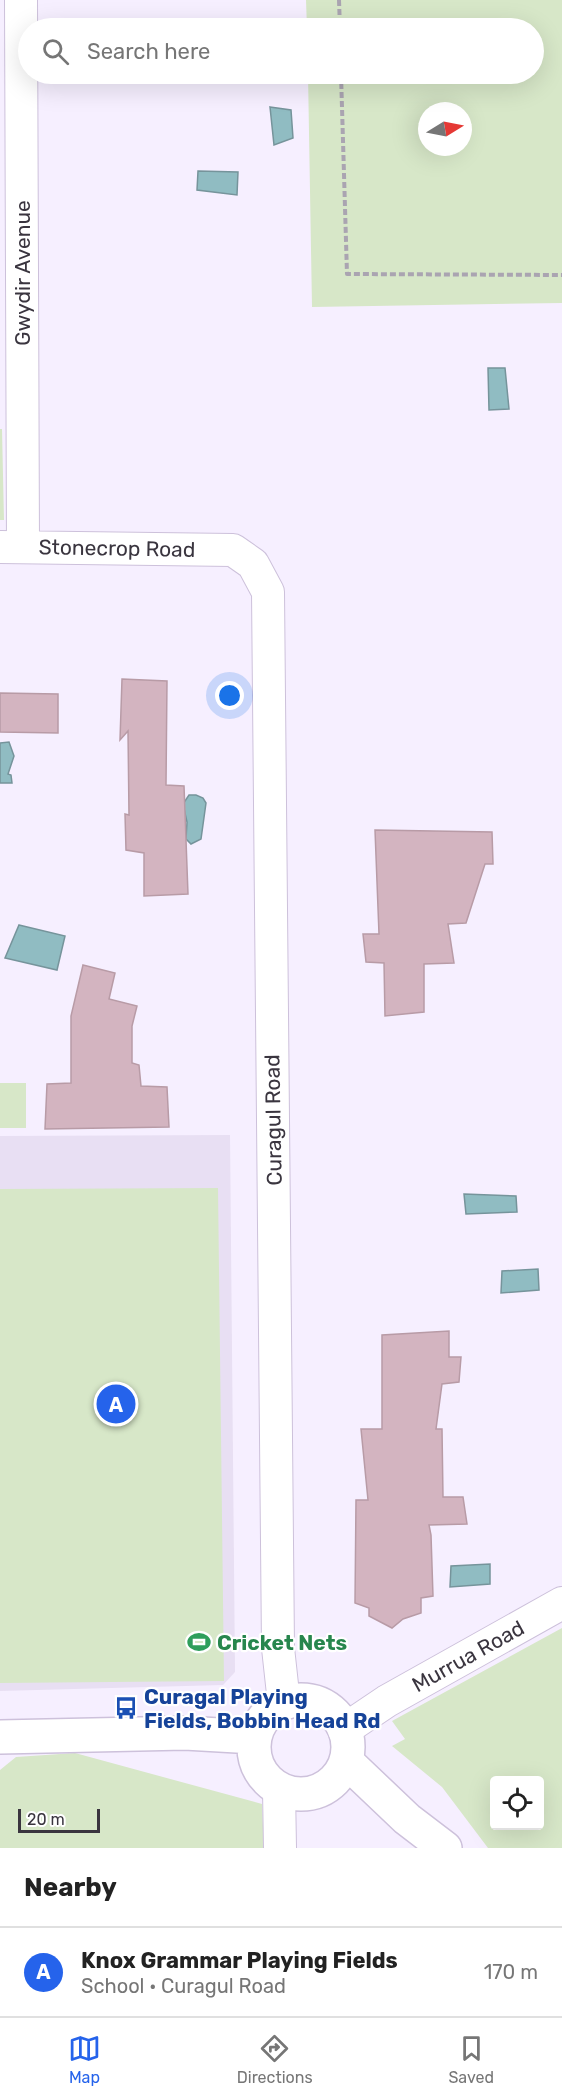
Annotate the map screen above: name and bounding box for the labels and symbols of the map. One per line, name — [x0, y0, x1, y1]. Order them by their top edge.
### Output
north arrow — [418, 102, 472, 156]
street label: Gwydir Avenue — [10, 200, 35, 346]
street label: Stonecrop Road — [38, 534, 196, 562]
your location — [215, 681, 244, 710]
street label: Curagul Road — [259, 1054, 287, 1186]
pin: A — [96, 1382, 136, 1426]
street label: Murrua Road — [408, 1615, 528, 1697]
sports icon: Cricket Nets — [186, 1629, 212, 1655]
place label: Cricket Nets — [217, 1630, 347, 1655]
place label: Curagal Playing Fields, Bobbin Head Rd — [144, 1684, 381, 1733]
bus stop icon: Curagal Playing Fields, Bobbin Head Rd — [113, 1695, 139, 1721]
scale bar — [18, 1806, 100, 1834]

